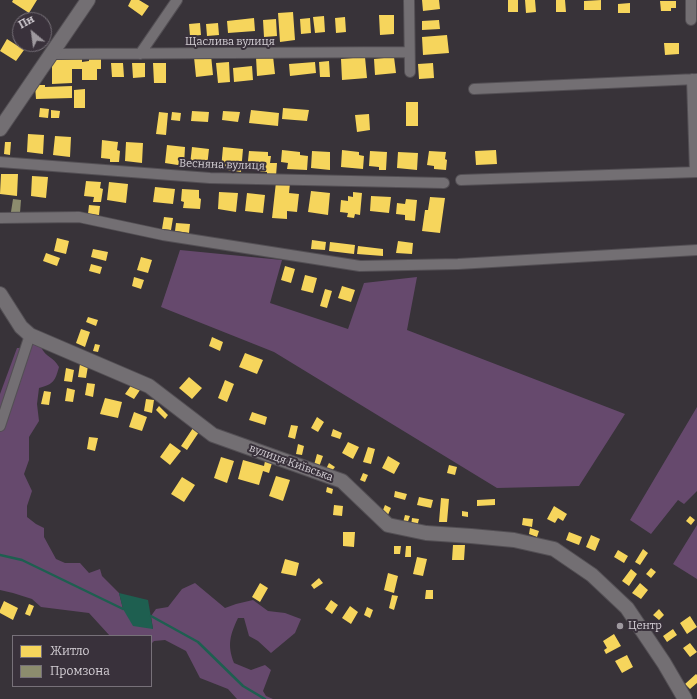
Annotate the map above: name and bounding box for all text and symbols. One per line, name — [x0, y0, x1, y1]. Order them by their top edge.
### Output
north arrow — [12, 12, 52, 52]
text: Пн — [16, 12, 37, 31]
street label: Щаслива вулиця — [185, 35, 275, 49]
street label: Весняна вулиця — [179, 157, 265, 173]
street label: вулиця Київська — [247, 442, 335, 484]
place label: Центр — [628, 619, 662, 633]
marker: Центр — [615, 621, 625, 631]
legend — [12, 635, 152, 687]
text: Житло — [50, 644, 89, 658]
text: Промзона — [50, 664, 110, 678]

